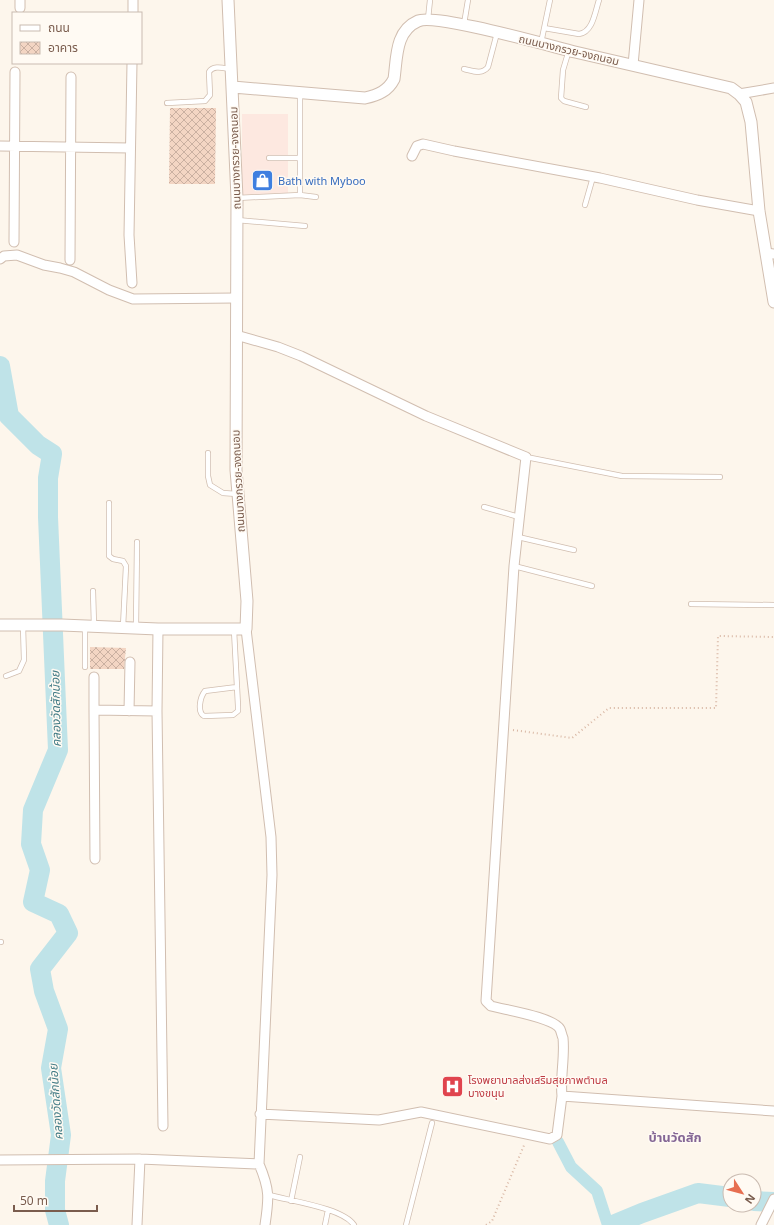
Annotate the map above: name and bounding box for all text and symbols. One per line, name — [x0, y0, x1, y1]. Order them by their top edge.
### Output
legend — [12, 12, 142, 64]
text: ถนน — [48, 19, 70, 36]
street label: ถนนบางกรวย-จงถนอม — [517, 31, 621, 68]
text: อาคาร — [48, 39, 78, 56]
street label: ถนนบางกรวย-จงถนอม — [225, 106, 244, 210]
shop icon: Bath with Myboo — [249, 168, 275, 194]
place label: Bath with Myboo — [278, 173, 366, 188]
street label: ถนนบางกรวย-จงถนอม — [227, 429, 248, 533]
water label: คลองวัดสักน้อย — [46, 670, 65, 747]
water label: คลองวัดสักน้อย — [44, 1063, 67, 1141]
place label: โรงพยาบาลส่งเสริมสุขภาพตำบล บางขนุน — [468, 1072, 608, 1100]
hospital icon: โรงพยาบาลส่งเสริมสุขภาพตำบล บางขนุน — [440, 1073, 466, 1099]
district label: บ้านวัดสัก — [648, 1128, 702, 1146]
north arrow — [722, 1173, 762, 1213]
scale bar — [14, 1187, 97, 1213]
text: N — [742, 1191, 759, 1207]
text: 50 m — [20, 1192, 48, 1209]

